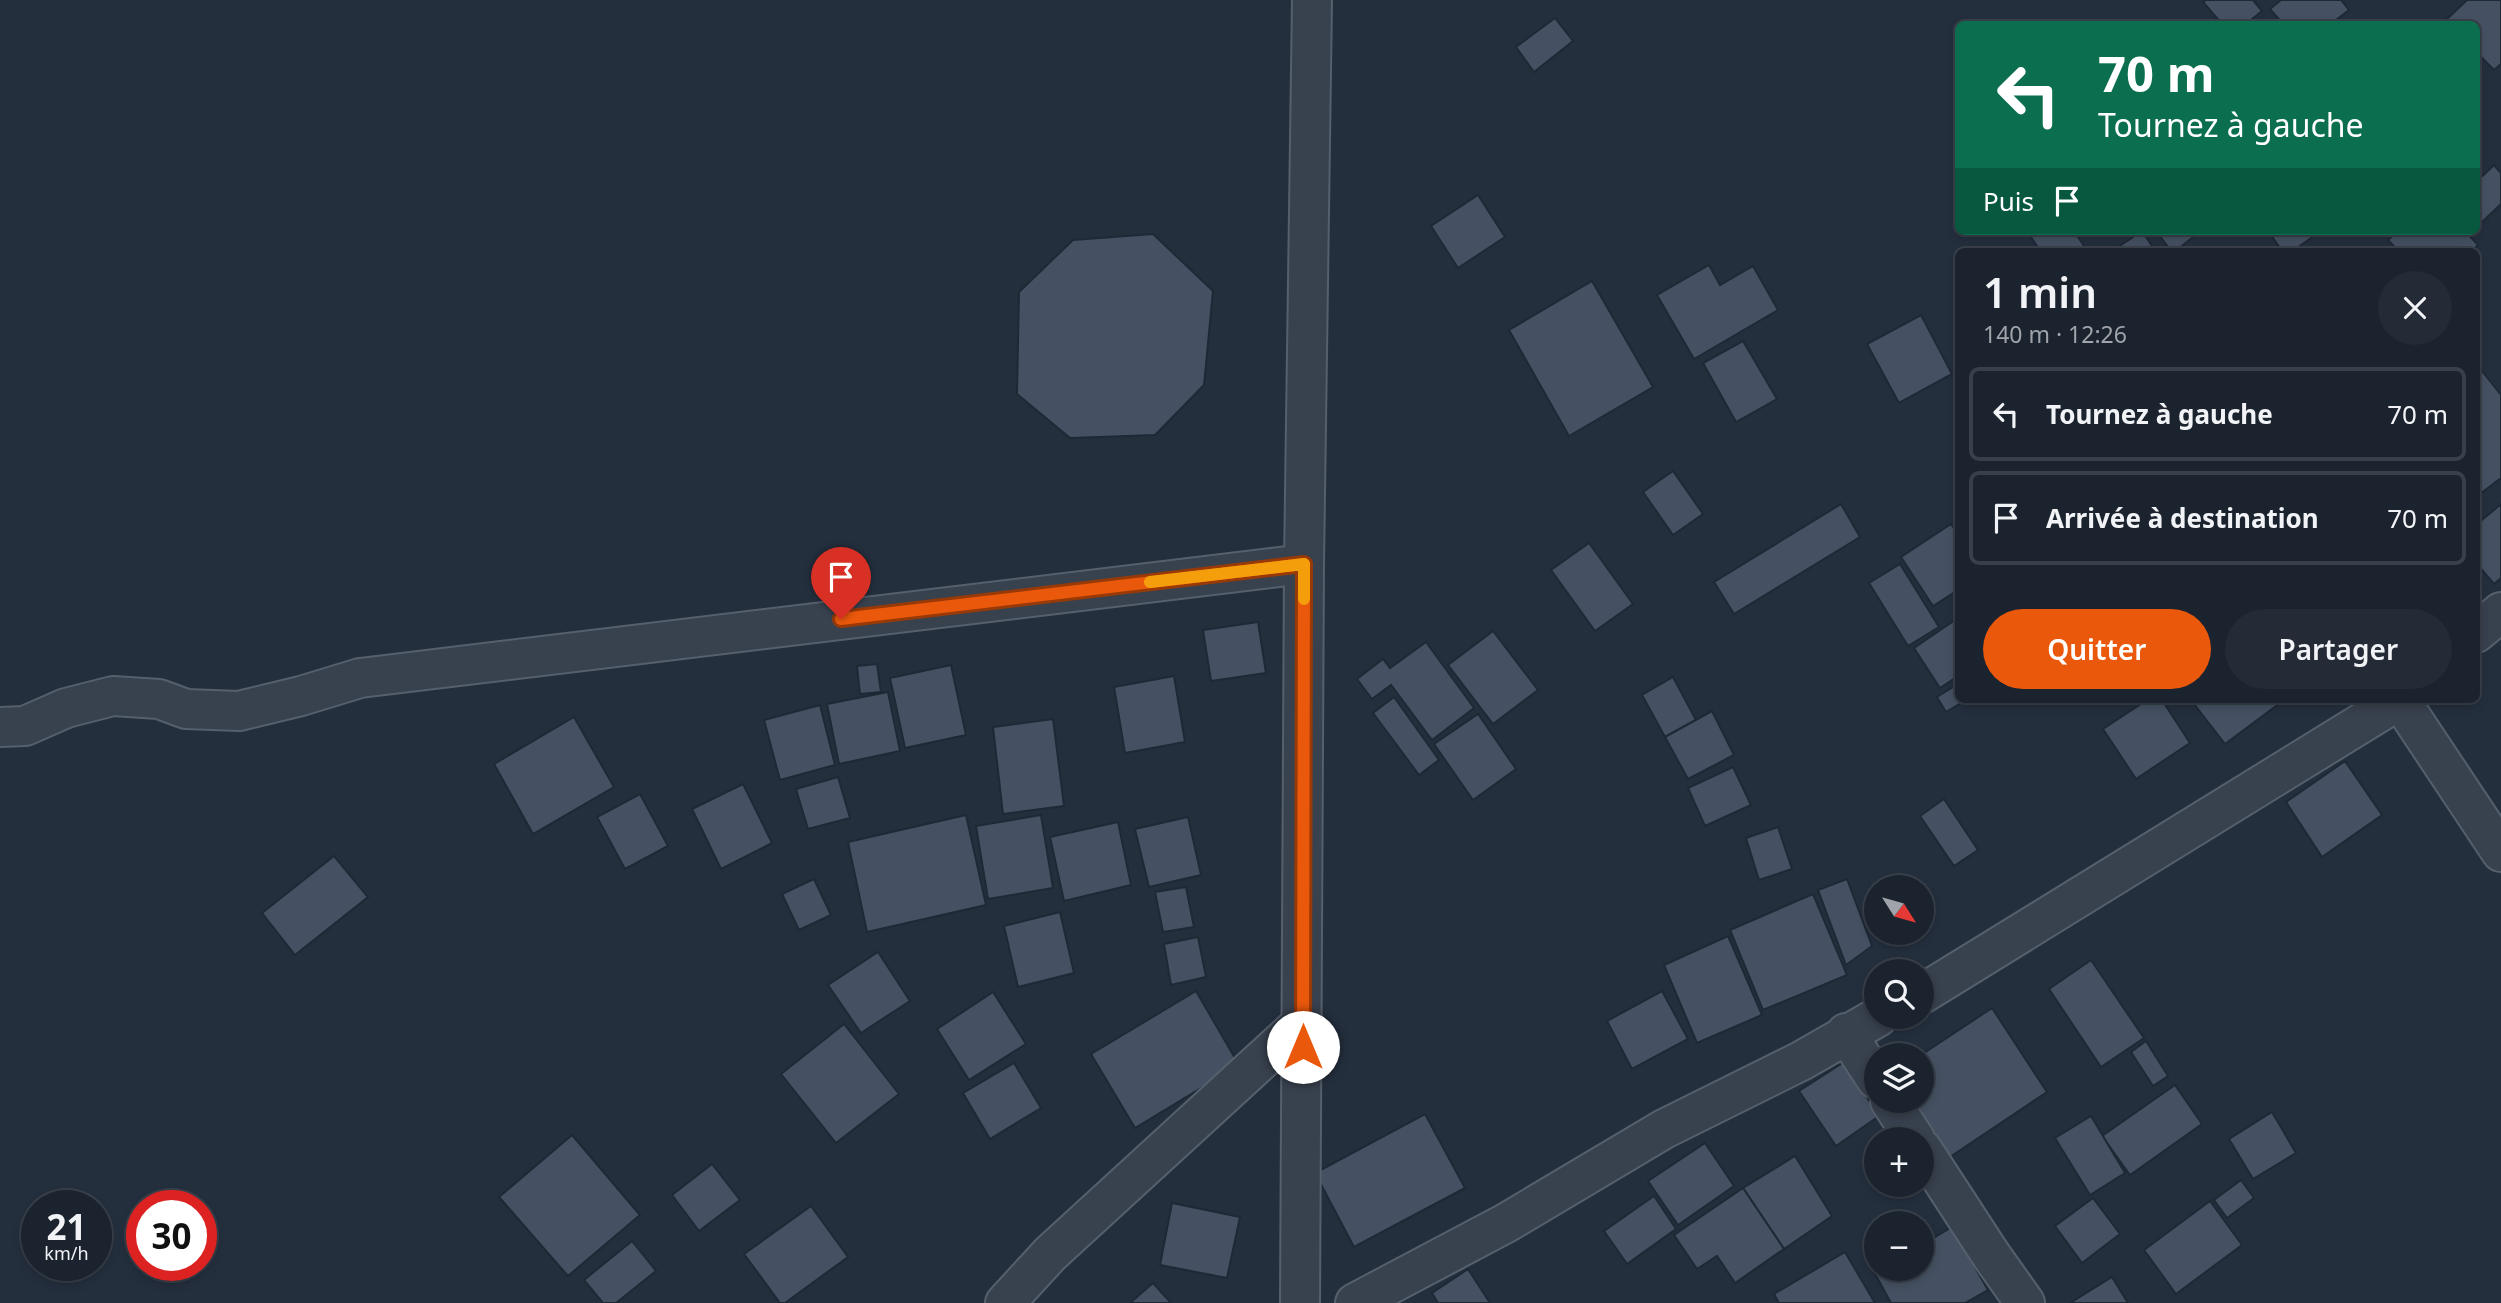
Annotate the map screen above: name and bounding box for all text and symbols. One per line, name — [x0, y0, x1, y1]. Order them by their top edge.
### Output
text: 70 m — [2098, 40, 2215, 106]
icon: left — [1983, 49, 2074, 140]
text: Tournez à gauche — [2098, 103, 2364, 146]
icon: arrive — [2048, 182, 2086, 220]
text: Puis — [1983, 183, 2034, 219]
text: 1 min — [1983, 263, 2097, 320]
button: close — [2378, 271, 2452, 345]
text: 140 m · 12:26 — [1983, 318, 2127, 350]
icon: left — [1987, 395, 2025, 433]
text: Tournez à gauche — [2046, 396, 2273, 432]
text: 70 m — [2387, 396, 2448, 432]
icon: arrive — [1987, 499, 2025, 537]
text: Arrivée à destination — [2046, 500, 2319, 536]
text: 70 m — [2387, 500, 2448, 536]
pin — [811, 547, 871, 619]
icon: arrive — [822, 558, 860, 596]
button: Quitter — [1983, 609, 2211, 689]
button: Partager — [2225, 609, 2452, 689]
north arrow — [1864, 875, 1934, 945]
map controls — [1864, 875, 1934, 1281]
button: search — [1864, 959, 1934, 1029]
position arrow — [1266, 1010, 1340, 1084]
button: layers — [1864, 1043, 1934, 1113]
button: + — [1864, 1127, 1934, 1197]
speed limit sign: 30 — [126, 1190, 217, 1281]
text: 21 — [46, 1203, 87, 1250]
button: − — [1864, 1211, 1934, 1281]
text: km/h — [44, 1241, 89, 1265]

